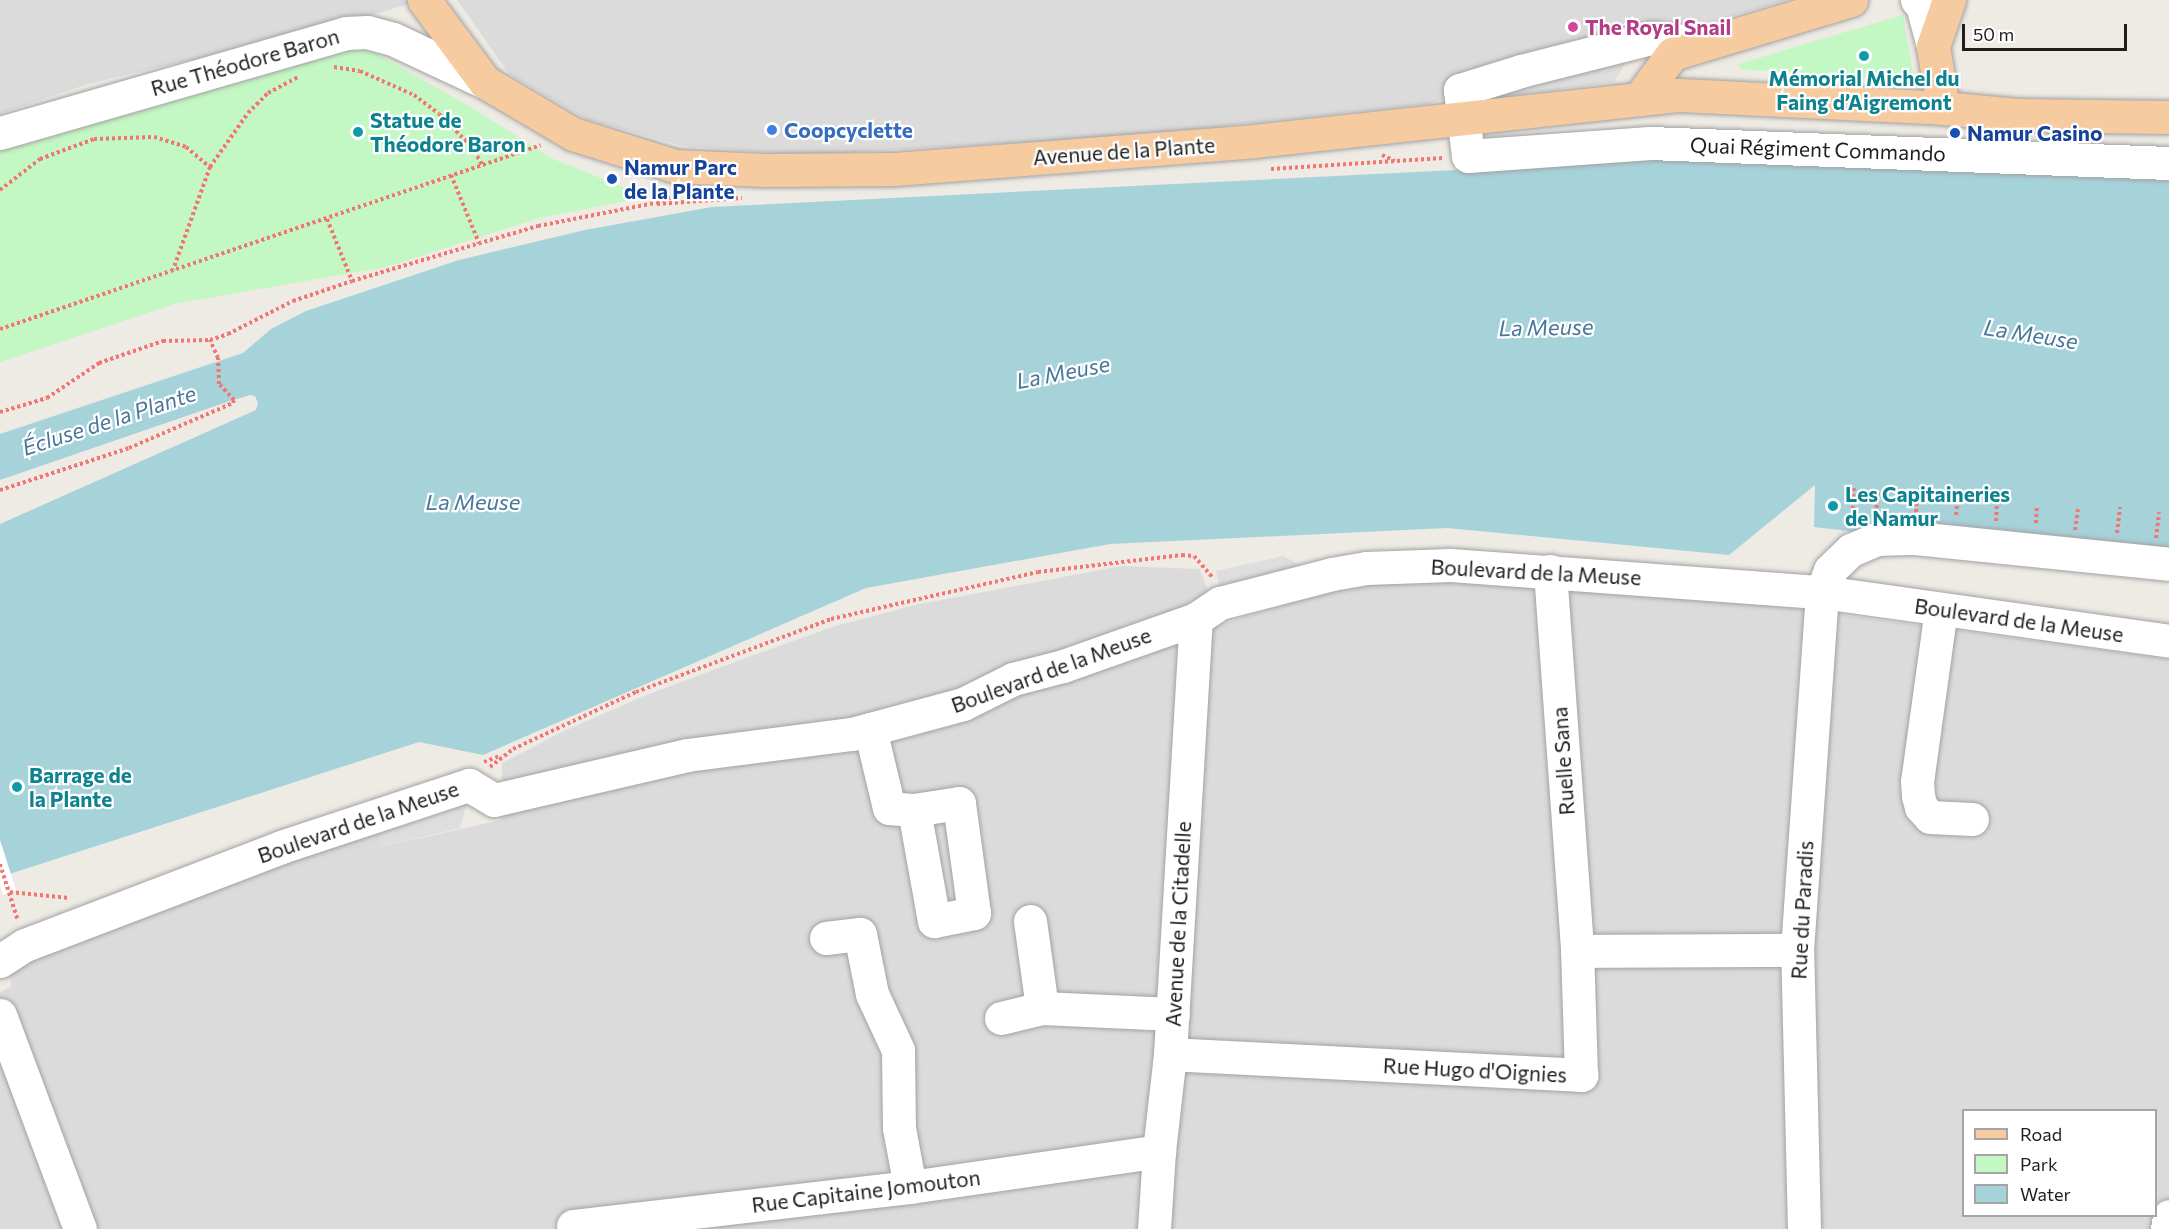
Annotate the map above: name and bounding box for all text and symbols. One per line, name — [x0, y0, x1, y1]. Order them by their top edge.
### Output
scale bar — [1965, 12, 2130, 50]
place label: The Royal Snail — [1585, 14, 1731, 40]
marker: The Royal Snail — [1566, 20, 1580, 34]
street label: Rue Théodore Baron — [148, 23, 342, 101]
text: 50 m — [1973, 23, 2014, 45]
marker: Mémorial Michel du Faing d’Aigremont — [1857, 49, 1871, 63]
place label: Mémorial Michel du Faing d’Aigremont — [1769, 65, 1959, 115]
place label: Statue de Théodore Baron — [370, 107, 526, 157]
place label: Coopcyclette — [784, 117, 913, 143]
place label: Namur Casino — [1967, 120, 2103, 146]
marker: Coopcyclette — [765, 123, 779, 137]
marker: Statue de Théodore Baron — [351, 125, 365, 139]
marker: Namur Casino — [1948, 126, 1962, 140]
street label: Avenue de la Plante — [1032, 132, 1216, 170]
street label: Quai Régiment Commando — [1690, 132, 1946, 166]
place label: Namur Parc de la Plante — [624, 154, 737, 204]
marker: Namur Parc de la Plante — [605, 172, 619, 186]
water label: La Meuse — [1498, 313, 1594, 341]
water label: La Meuse — [1982, 314, 2080, 354]
water label: La Meuse — [1014, 350, 1112, 394]
water label: Écluse de la Plante — [19, 379, 199, 461]
place label: Les Capitaineries de Namur — [1845, 481, 2010, 531]
water label: La Meuse — [426, 489, 520, 515]
marker: Les Capitaineries de Namur — [1826, 499, 1840, 513]
street label: Boulevard de la Meuse — [1430, 554, 1642, 590]
street label: Boulevard de la Meuse — [1913, 593, 2125, 647]
street label: Boulevard de la Meuse — [948, 622, 1154, 718]
street label: Ruelle Sana — [1547, 706, 1579, 816]
place label: Barrage de la Plante — [29, 762, 132, 812]
street label: Boulevard de la Meuse — [254, 776, 462, 868]
marker: Barrage de la Plante — [10, 780, 24, 794]
street label: Avenue de la Citadelle — [1160, 821, 1196, 1027]
street label: Rue du Paradis — [1786, 840, 1818, 980]
street label: Rue Hugo d'Oignies — [1382, 1053, 1568, 1087]
legend — [1962, 1109, 2157, 1217]
text: Road — [2020, 1123, 2062, 1145]
text: Park — [2020, 1153, 2058, 1175]
street label: Rue Capitaine Jomouton — [750, 1164, 982, 1218]
text: Water — [2020, 1183, 2071, 1205]

